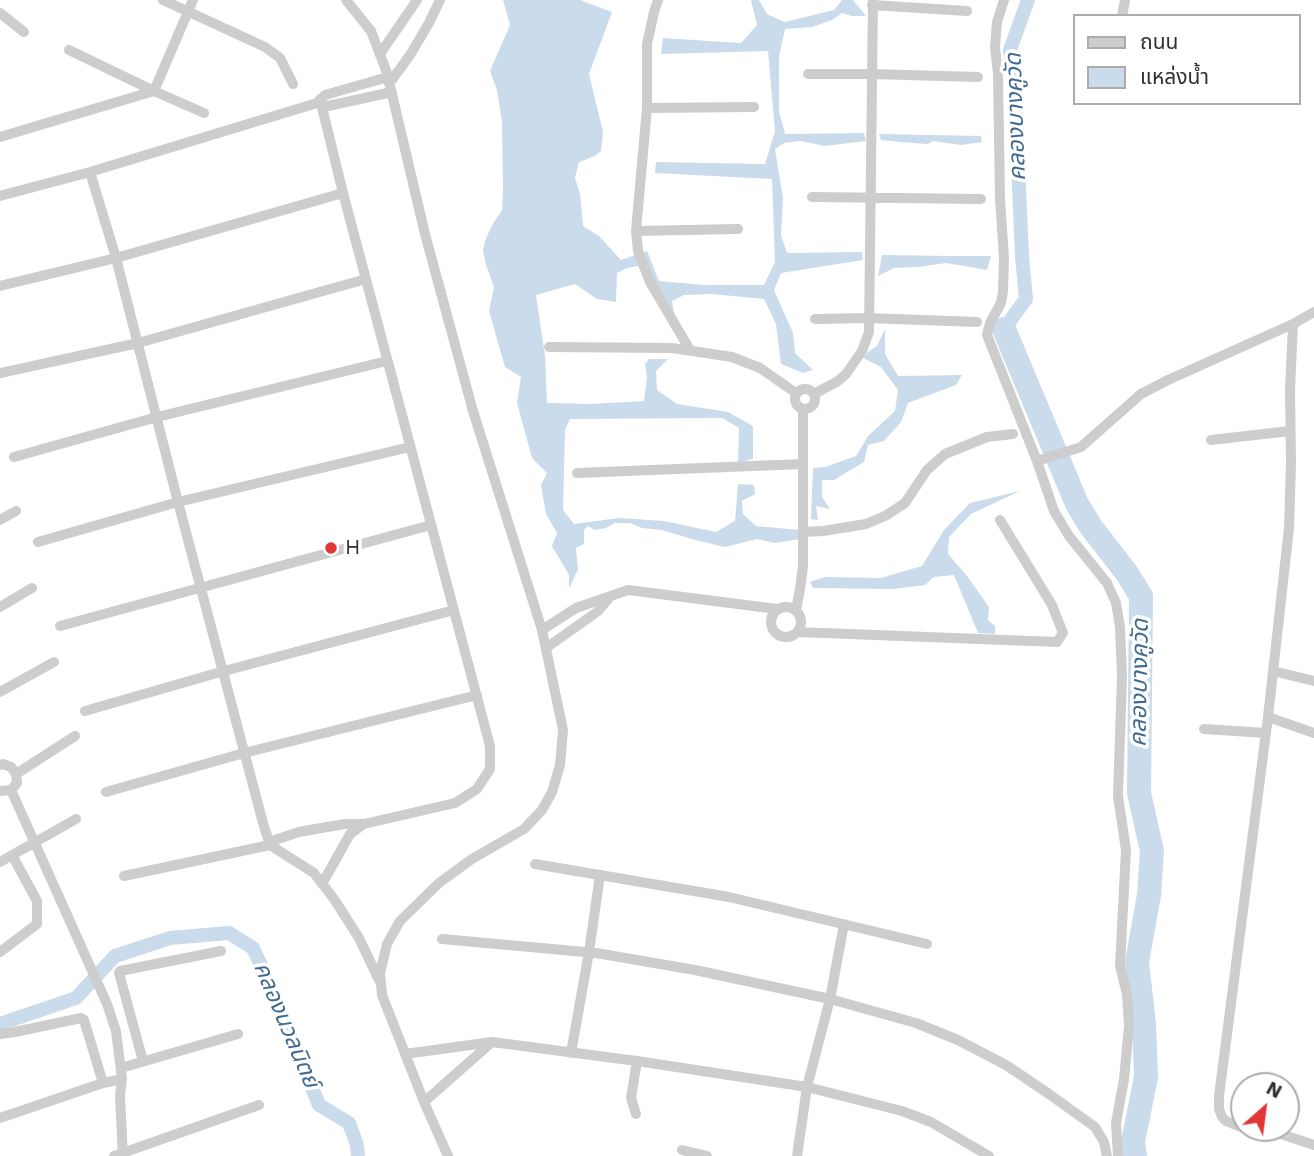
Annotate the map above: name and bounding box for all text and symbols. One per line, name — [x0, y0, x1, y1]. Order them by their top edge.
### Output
legend — [1072, 14, 1300, 105]
text: ถนน — [1140, 29, 1178, 54]
water label: คลองบางคูวัด — [1000, 53, 1032, 181]
text: แหล่งน้ำ — [1140, 64, 1209, 89]
place label: H — [345, 535, 360, 561]
marker: H — [323, 540, 339, 556]
water label: คลองบางคูวัด — [1125, 619, 1155, 747]
water label: คลองนวลนิตย์ — [247, 958, 325, 1092]
north arrow — [1230, 1072, 1300, 1142]
text: N — [1263, 1076, 1286, 1103]

